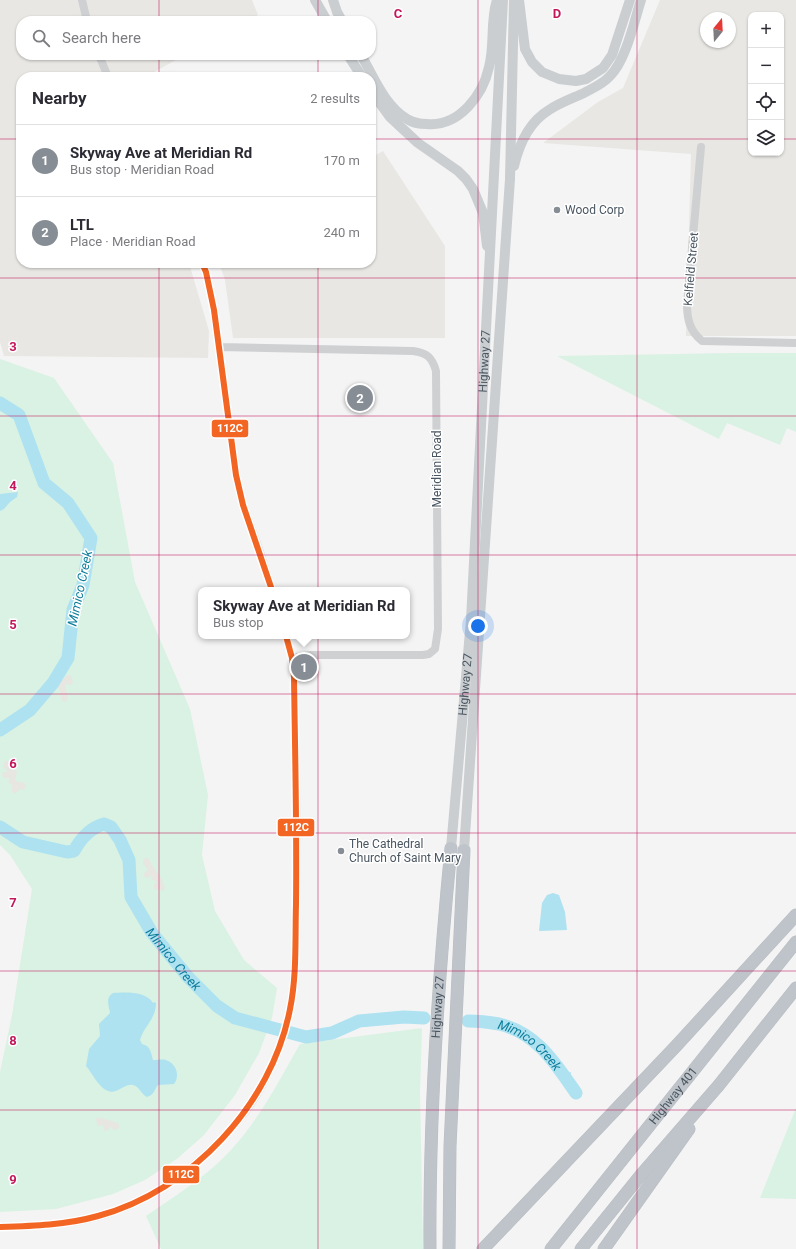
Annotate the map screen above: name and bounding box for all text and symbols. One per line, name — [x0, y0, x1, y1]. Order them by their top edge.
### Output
text: C — [394, 6, 403, 21]
text: D — [553, 6, 561, 21]
north arrow — [700, 12, 736, 48]
map controls — [748, 12, 784, 156]
button: + — [748, 12, 784, 48]
search box — [16, 16, 376, 60]
icon: search — [30, 27, 52, 49]
text: Search here — [62, 29, 141, 47]
button: − — [748, 48, 784, 84]
button: locate — [748, 84, 784, 120]
text: Nearby — [32, 88, 87, 108]
text: 2 results — [310, 91, 360, 106]
button: layers — [748, 120, 784, 156]
text: Skyway Ave at Meridian Rd — [70, 144, 252, 162]
text: 1 — [41, 153, 49, 168]
text: 170 m — [323, 153, 360, 168]
text: Bus stop · Meridian Road — [70, 162, 214, 177]
place label: Wood Corp — [565, 203, 625, 217]
marker: Wood Corp — [552, 205, 562, 215]
text: LTL — [70, 216, 94, 234]
text: 2 — [41, 225, 49, 240]
text: 240 m — [323, 225, 360, 240]
street label: Kelfield Street — [681, 231, 701, 306]
text: Place · Meridian Road — [70, 234, 196, 249]
street label: Highway 27 — [476, 329, 493, 393]
text: 3 — [9, 339, 17, 354]
pin: 2 — [347, 383, 373, 413]
line badge: 112C — [211, 419, 249, 438]
text: 112C — [217, 422, 243, 435]
street label: Meridian Road — [430, 430, 444, 508]
text: 4 — [9, 478, 17, 493]
water label: Mimico Creek — [65, 548, 95, 627]
popup — [198, 587, 410, 639]
text: Skyway Ave at Meridian Rd — [213, 597, 395, 615]
text: Bus stop — [213, 615, 264, 630]
your location — [468, 616, 488, 636]
text: 5 — [9, 617, 17, 632]
pin: 1 — [291, 652, 317, 682]
street label: Highway 27 — [456, 653, 475, 716]
text: 6 — [9, 756, 17, 771]
line badge: 112C — [277, 818, 315, 837]
text: 112C — [283, 821, 309, 834]
place label: The Cathedral Church of Saint Mary — [349, 837, 461, 865]
marker: The Cathedral Church of Saint Mary — [336, 846, 346, 856]
text: 7 — [9, 895, 17, 910]
water label: Mimico Creek — [143, 924, 205, 994]
street label: Highway 27 — [429, 975, 447, 1039]
water label: Mimico Creek — [496, 1016, 565, 1074]
text: 8 — [9, 1033, 17, 1048]
street label: Highway 401 — [646, 1064, 700, 1127]
line badge: 112C — [162, 1165, 200, 1184]
text: 112C — [168, 1168, 194, 1181]
text: 9 — [9, 1172, 17, 1187]

